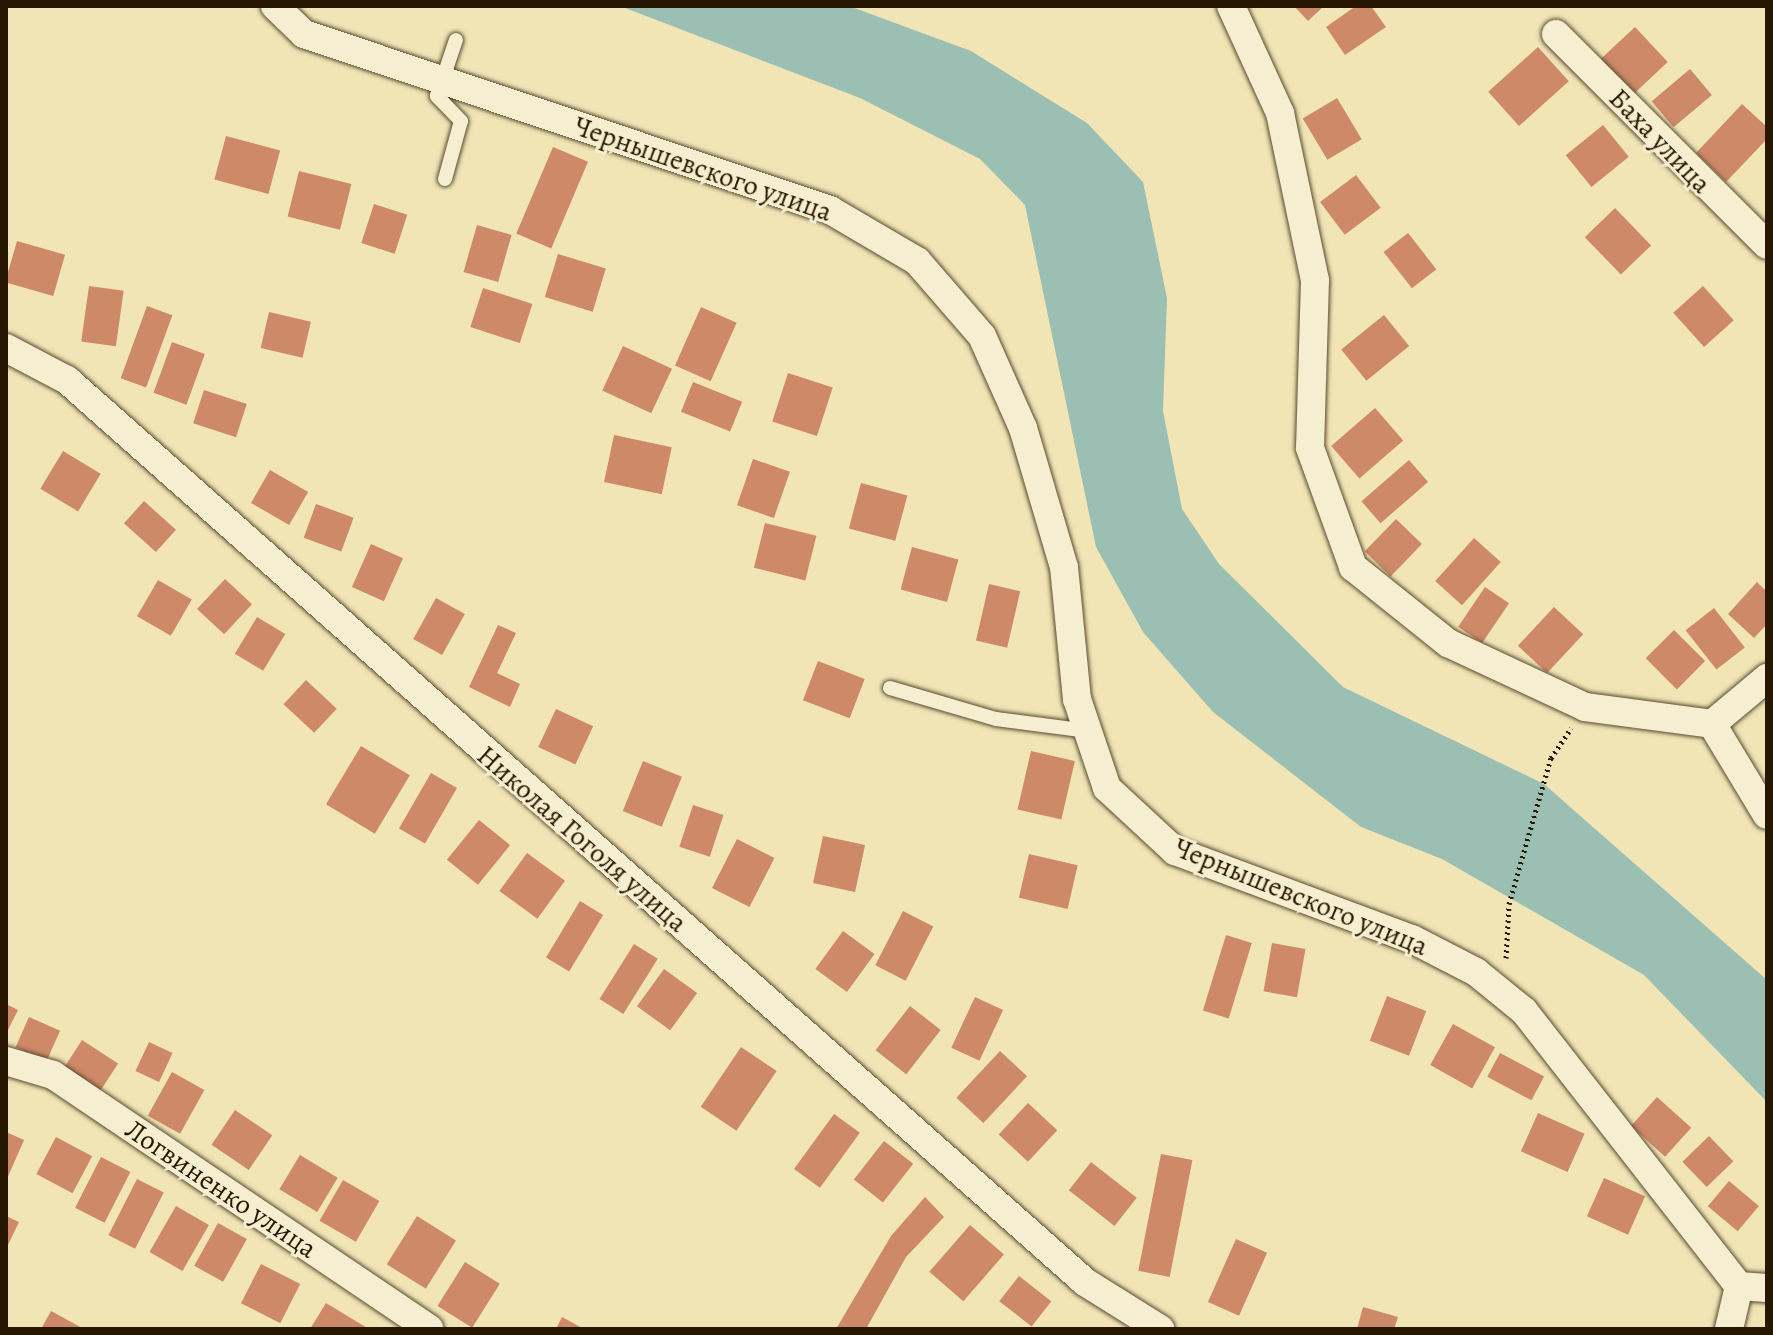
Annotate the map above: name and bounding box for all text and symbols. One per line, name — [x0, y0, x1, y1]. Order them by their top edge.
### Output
street label: Баха улица — [1602, 82, 1718, 200]
street label: Чернышевского улица — [570, 109, 836, 229]
street label: Николая Гоголя улица — [470, 739, 694, 939]
street label: Чернышевского улица — [1169, 831, 1433, 963]
street label: Логвиненко улица — [119, 1113, 323, 1265]

